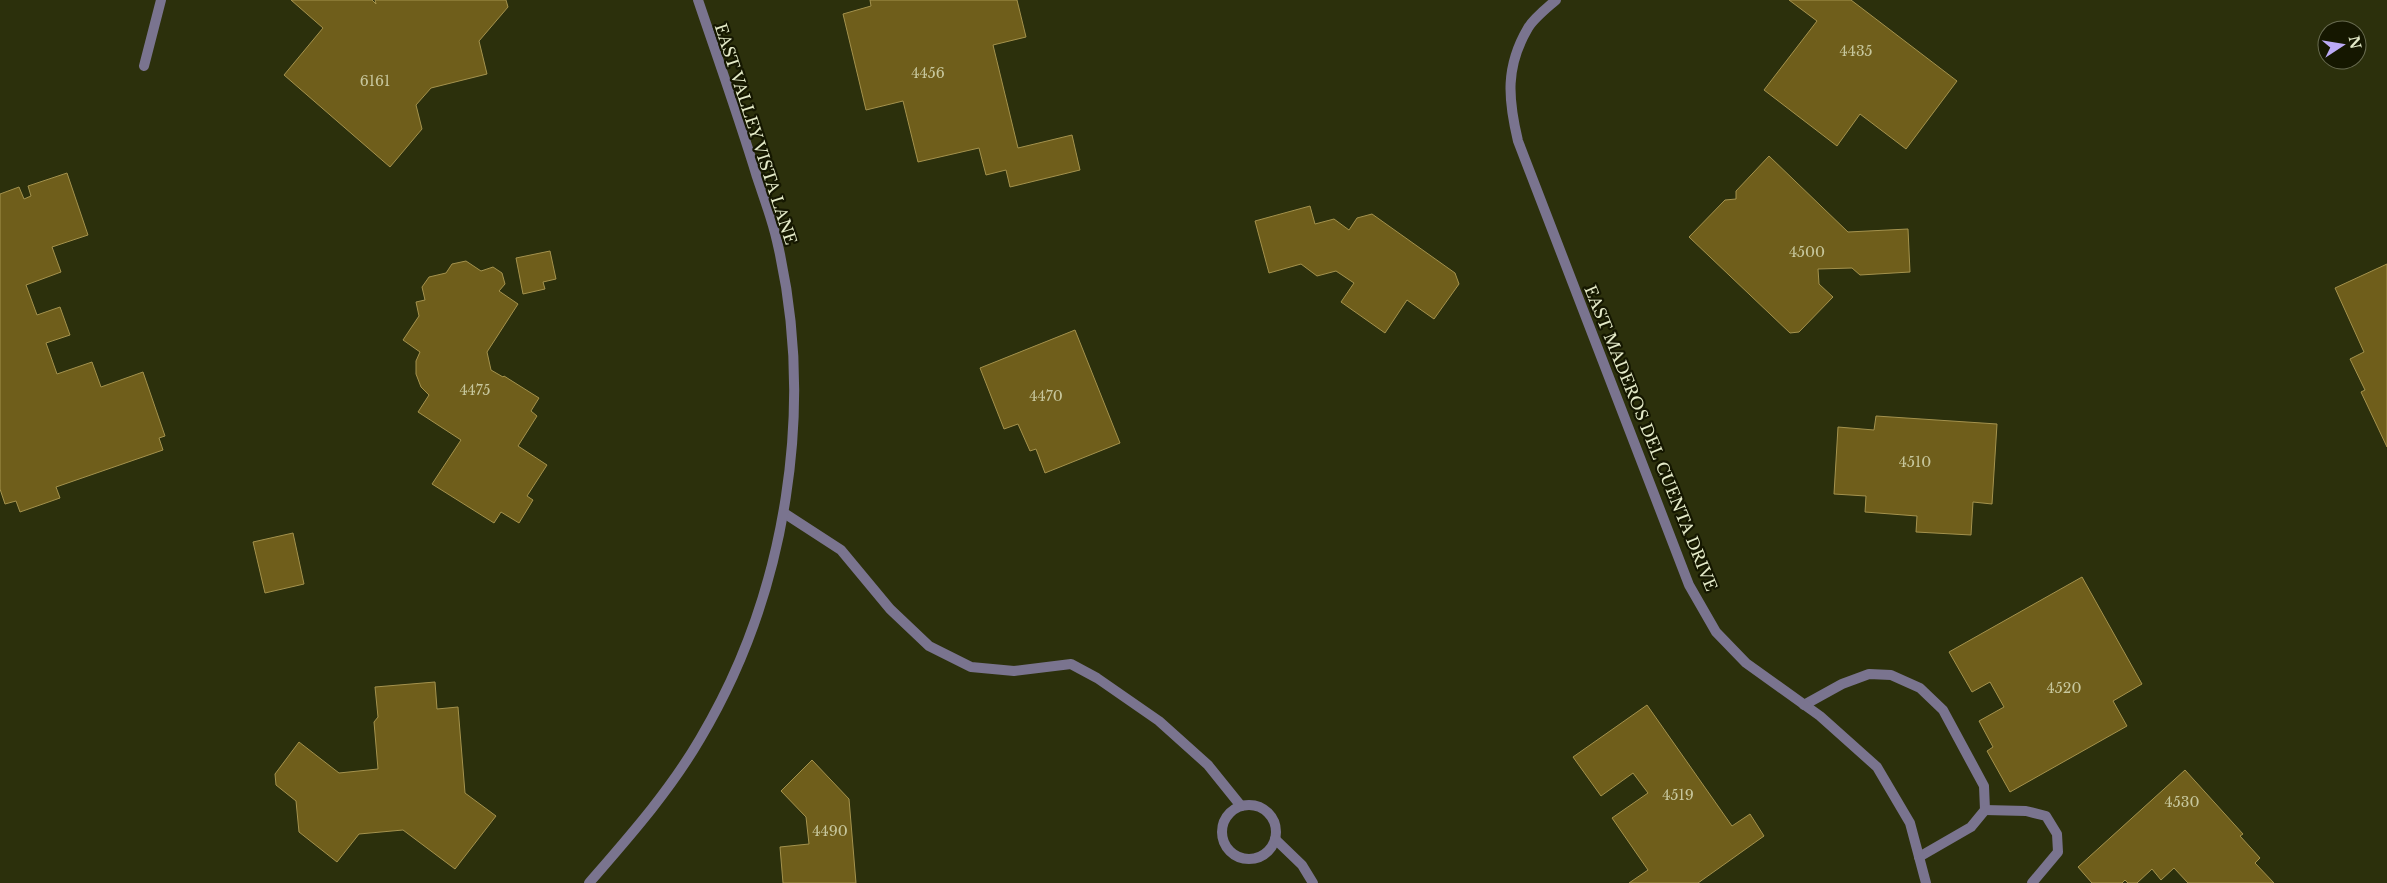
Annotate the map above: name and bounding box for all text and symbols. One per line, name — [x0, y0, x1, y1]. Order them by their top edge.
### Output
north arrow — [2317, 20, 2367, 70]
street label: EAST VALLEY VISTA LANE — [711, 21, 801, 247]
text: N — [2345, 34, 2365, 51]
house number: 4435 — [1840, 42, 1873, 60]
house number: 4456 — [911, 64, 945, 82]
house number: 6161 — [360, 72, 390, 90]
house number: 4500 — [1789, 243, 1825, 261]
street label: EAST MADEROS DEL CUENTA DRIVE — [1580, 282, 1722, 594]
house number: 4475 — [459, 381, 491, 399]
house number: 4470 — [1029, 387, 1063, 405]
house number: 4510 — [1899, 453, 1931, 471]
house number: 4520 — [2047, 679, 2081, 697]
house number: 4519 — [1662, 786, 1694, 804]
house number: 4530 — [2165, 793, 2199, 811]
house number: 4490 — [812, 822, 848, 840]

